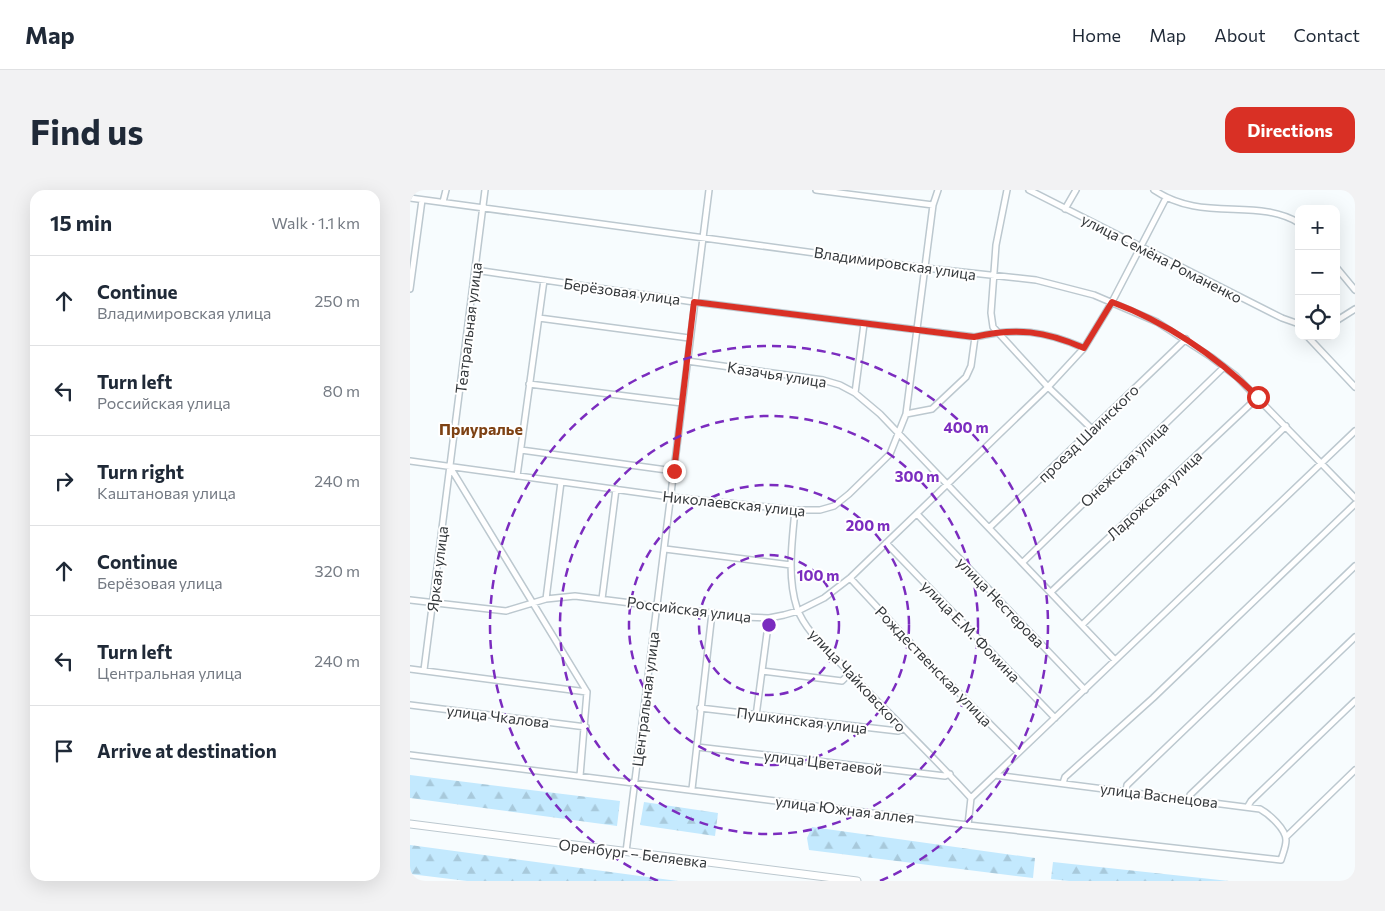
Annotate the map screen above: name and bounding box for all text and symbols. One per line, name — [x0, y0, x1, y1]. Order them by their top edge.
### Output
text: Map — [25, 20, 75, 49]
text: Home — [1072, 24, 1121, 46]
text: Map — [1149, 24, 1186, 46]
text: About — [1214, 24, 1266, 46]
text: Contact — [1294, 24, 1360, 46]
button: Directions — [1225, 107, 1355, 153]
text: Find us — [30, 109, 144, 152]
map controls — [1295, 205, 1340, 340]
button: + — [1295, 205, 1340, 250]
text: 15 min — [50, 210, 112, 235]
street label: улица Семёна Романенко — [1079, 210, 1245, 306]
text: Walk · 1.1 km — [272, 213, 360, 232]
street label: Владимировская улица — [813, 243, 977, 283]
button: − — [1295, 250, 1340, 295]
street label: Театральная улица — [451, 261, 485, 395]
street label: Берёзовая улица — [562, 274, 682, 308]
text: Continue — [97, 280, 177, 303]
icon: ahead — [50, 287, 78, 315]
text: 250 m — [314, 291, 360, 310]
button: locate — [1295, 295, 1340, 340]
text: Владимировская улица — [97, 303, 271, 322]
street label: Казачья улица — [726, 357, 828, 391]
text: Turn left — [97, 370, 172, 393]
icon: left — [50, 377, 78, 405]
street label: проезд Шаинского — [1034, 380, 1142, 486]
text: 80 m — [323, 381, 360, 400]
route start — [1247, 386, 1270, 409]
text: Российская улица — [97, 393, 231, 412]
street label: Онежская улица — [1076, 417, 1172, 511]
text: 400 m — [943, 418, 989, 436]
district label: Приуралье — [439, 419, 523, 438]
street label: Ладожская улица — [1103, 446, 1205, 544]
text: Turn right — [97, 460, 184, 483]
route end — [663, 460, 686, 483]
icon: right — [50, 467, 78, 495]
text: 300 m — [895, 467, 939, 485]
text: 240 m — [314, 471, 360, 490]
text: Каштановая улица — [97, 483, 236, 502]
street label: Николаевская улица — [662, 487, 806, 519]
text: 200 m — [846, 516, 890, 534]
street label: Яркая улица — [423, 525, 451, 613]
text: Continue — [97, 550, 177, 573]
street label: улица Нестерова — [953, 553, 1049, 651]
icon: ahead — [50, 557, 78, 585]
text: 320 m — [315, 561, 360, 580]
text: 100 m — [797, 566, 839, 584]
text: Берёзовая улица — [97, 573, 223, 592]
street label: улица Е.М. Фомина — [918, 576, 1024, 686]
street label: Российская улица — [626, 592, 752, 626]
street label: Рождественская улица — [872, 602, 996, 730]
centre of rings — [760, 616, 778, 634]
street label: улица Чайковского — [806, 625, 910, 735]
street label: Центральная улица — [628, 630, 662, 768]
text: Turn left — [97, 640, 172, 663]
icon: left — [50, 647, 78, 675]
text: 240 m — [314, 651, 360, 670]
text: Центральная улица — [97, 663, 242, 682]
street label: улица Чкалова — [446, 701, 550, 731]
street label: Пушкинская улица — [736, 703, 868, 737]
icon: arrive — [50, 737, 78, 765]
text: Arrive at destination — [97, 739, 277, 762]
street label: улица Цветаевой — [763, 746, 883, 778]
street label: улица Васнецова — [1099, 779, 1219, 811]
street label: улица Южная аллея — [774, 792, 916, 826]
street label: Оренбург – Беляевка — [558, 835, 708, 871]

